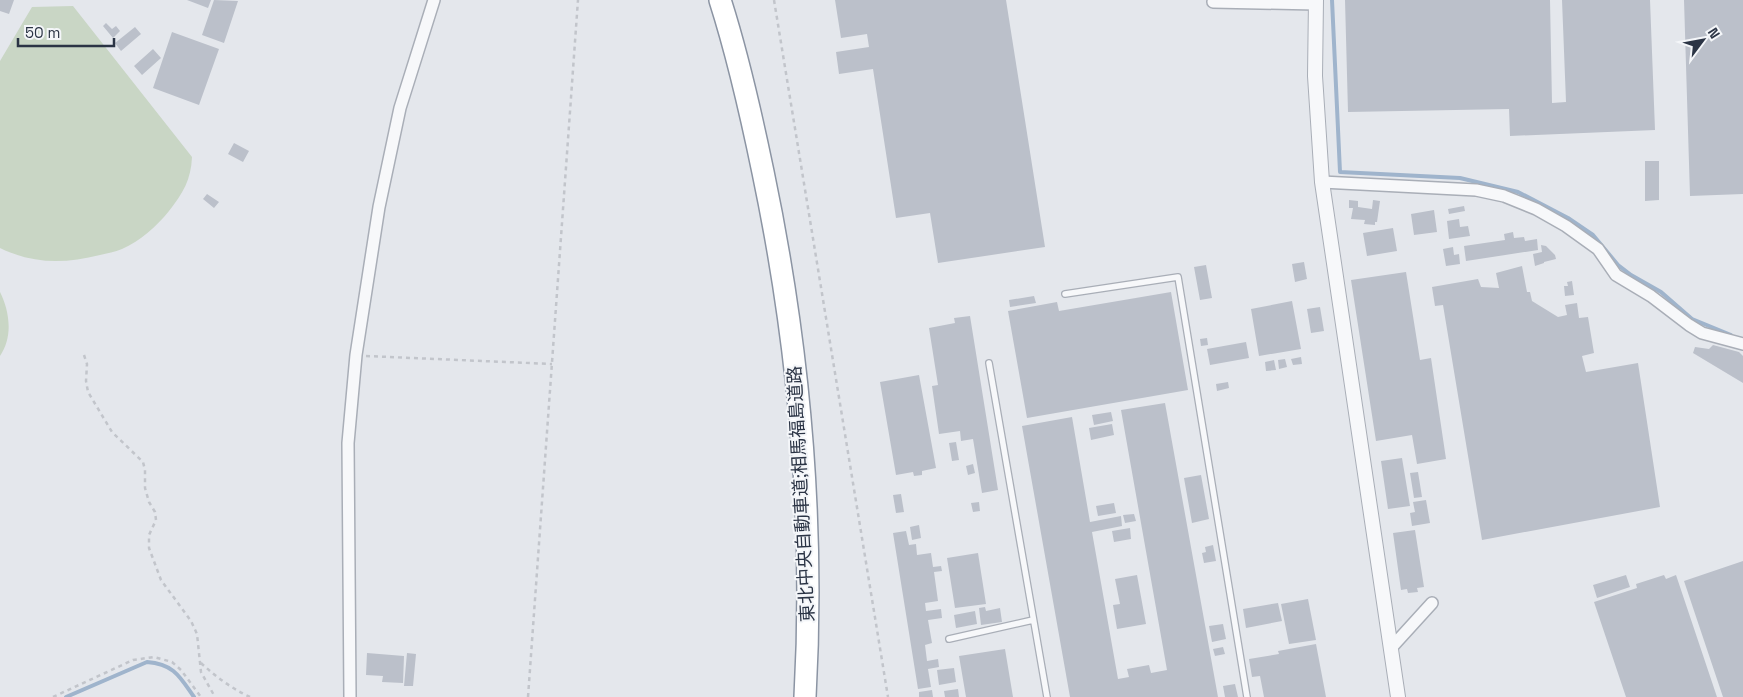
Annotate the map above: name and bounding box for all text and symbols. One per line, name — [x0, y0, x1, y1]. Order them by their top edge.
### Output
scale bar — [18, 15, 114, 47]
north arrow — [1678, 15, 1728, 65]
text: 50 m — [25, 23, 60, 42]
text: N — [1704, 24, 1724, 42]
street label: 東北中央自動車道;相馬福島道路 — [782, 365, 819, 623]

